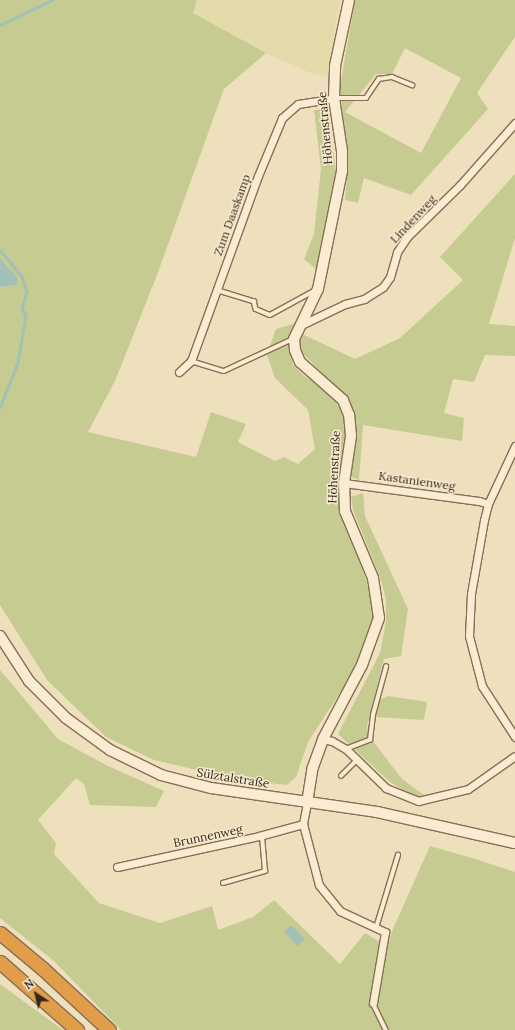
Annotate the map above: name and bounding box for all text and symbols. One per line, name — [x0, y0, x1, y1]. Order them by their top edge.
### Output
street label: Höhenstraße — [315, 91, 335, 165]
street label: Zum Daaskamp — [211, 172, 253, 258]
street label: Lindenweg — [387, 192, 439, 246]
street label: Höhenstraße — [325, 430, 343, 504]
street label: Kastanienweg — [378, 468, 456, 494]
street label: Sülztalstraße — [196, 765, 270, 791]
street label: Brunnenweg — [172, 822, 244, 850]
north arrow — [16, 974, 56, 1014]
text: N — [22, 976, 37, 992]

